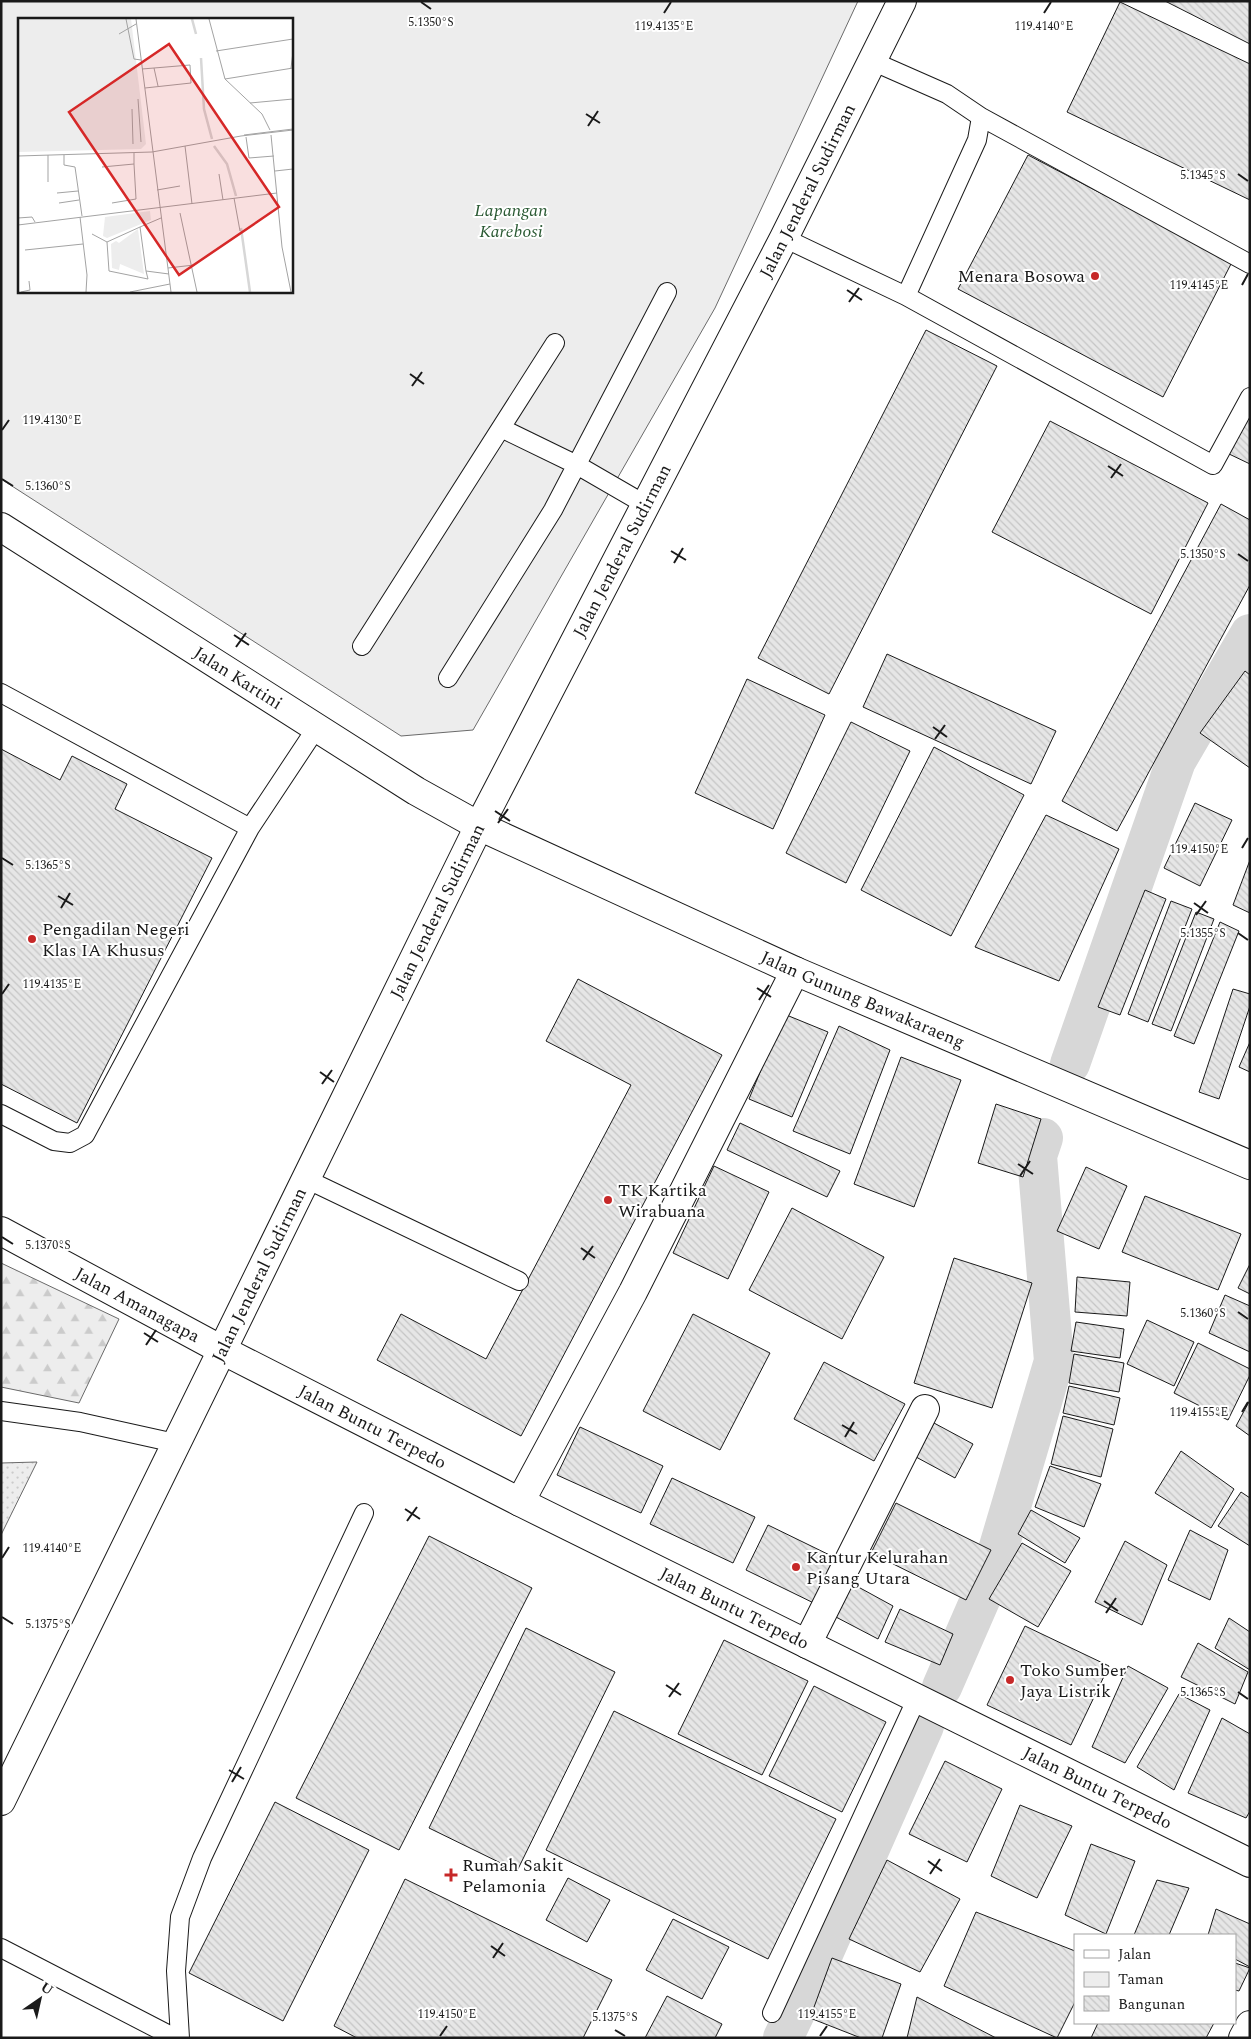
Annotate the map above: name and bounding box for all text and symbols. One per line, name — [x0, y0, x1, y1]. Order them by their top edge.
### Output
text: 5.1350°S — [408, 13, 454, 32]
text: 119.4135°E — [635, 17, 693, 36]
text: 119.4140°E — [1015, 17, 1073, 36]
inset map — [18, 18, 292, 292]
street label: Jalan Jenderal Sudirman — [752, 99, 862, 283]
text: 5.1345°S — [1180, 166, 1226, 185]
park label: Lapangan Karebosi — [474, 197, 548, 245]
place label: Menara Bosowa — [958, 263, 1085, 290]
marker: Menara Bosowa — [1089, 270, 1101, 282]
text: 119.4145°E — [1170, 276, 1228, 295]
text: 119.4130°E — [23, 411, 81, 430]
street label: Jalan Jenderal Sudirman — [566, 459, 678, 642]
text: 5.1360°S — [25, 477, 71, 496]
text: 5.1350°S — [1180, 545, 1226, 564]
street label: Jalan Kartini — [188, 639, 288, 716]
street label: Jalan Jenderal Sudirman — [383, 819, 492, 1003]
text: 119.4150°E — [1170, 840, 1228, 859]
text: 5.1365°S — [25, 856, 71, 875]
place label: Pengadilan Negeri Klas IA Khusus — [42, 916, 190, 964]
text: 5.1355°S — [1180, 924, 1226, 943]
marker: Pengadilan Negeri Klas IA Khusus — [26, 933, 38, 945]
street label: Jalan Gunung Bawakaraeng — [756, 943, 969, 1055]
text: 119.4135°E — [23, 975, 81, 994]
place label: TK Kartika Wirabuana — [618, 1177, 707, 1225]
street label: Jalan Jenderal Sudirman — [205, 1183, 313, 1367]
marker: TK Kartika Wirabuana — [602, 1194, 614, 1206]
text: 5.1370°S — [25, 1236, 71, 1255]
street label: Jalan Amanagapa — [70, 1260, 205, 1349]
text: 5.1360°S — [1180, 1304, 1226, 1323]
street label: Jalan Buntu Terpedo — [293, 1377, 451, 1476]
text: 119.4155°E — [1170, 1403, 1228, 1422]
text: 119.4140°E — [23, 1539, 81, 1558]
place label: Kantur Kelurahan Pisang Utara — [806, 1544, 948, 1592]
street label: Jalan Buntu Terpedo — [655, 1560, 814, 1656]
marker: Kantur Kelurahan Pisang Utara — [790, 1561, 802, 1573]
text: 5.1375°S — [25, 1615, 71, 1634]
place label: Toko Sumber Jaya Listrik — [1020, 1657, 1126, 1705]
marker: Toko Sumber Jaya Listrik — [1004, 1674, 1016, 1686]
text: 5.1365°S — [1180, 1683, 1226, 1702]
street label: Jalan Buntu Terpedo — [1018, 1739, 1177, 1836]
place label: Rumah Sakit Pelamonia — [462, 1852, 563, 1900]
marker: Rumah Sakit Pelamonia — [444, 1868, 458, 1882]
legend — [1074, 1934, 1236, 2024]
text: Jalan — [1118, 1943, 1151, 1966]
text: Taman — [1118, 1968, 1164, 1991]
north arrow — [15, 1974, 65, 2024]
text: U — [36, 1977, 58, 2001]
text: Bangunan — [1118, 1993, 1185, 2016]
text: 119.4150°E — [418, 2005, 476, 2024]
text: 119.4155°E — [798, 2005, 856, 2024]
text: 5.1375°S — [592, 2008, 638, 2027]

